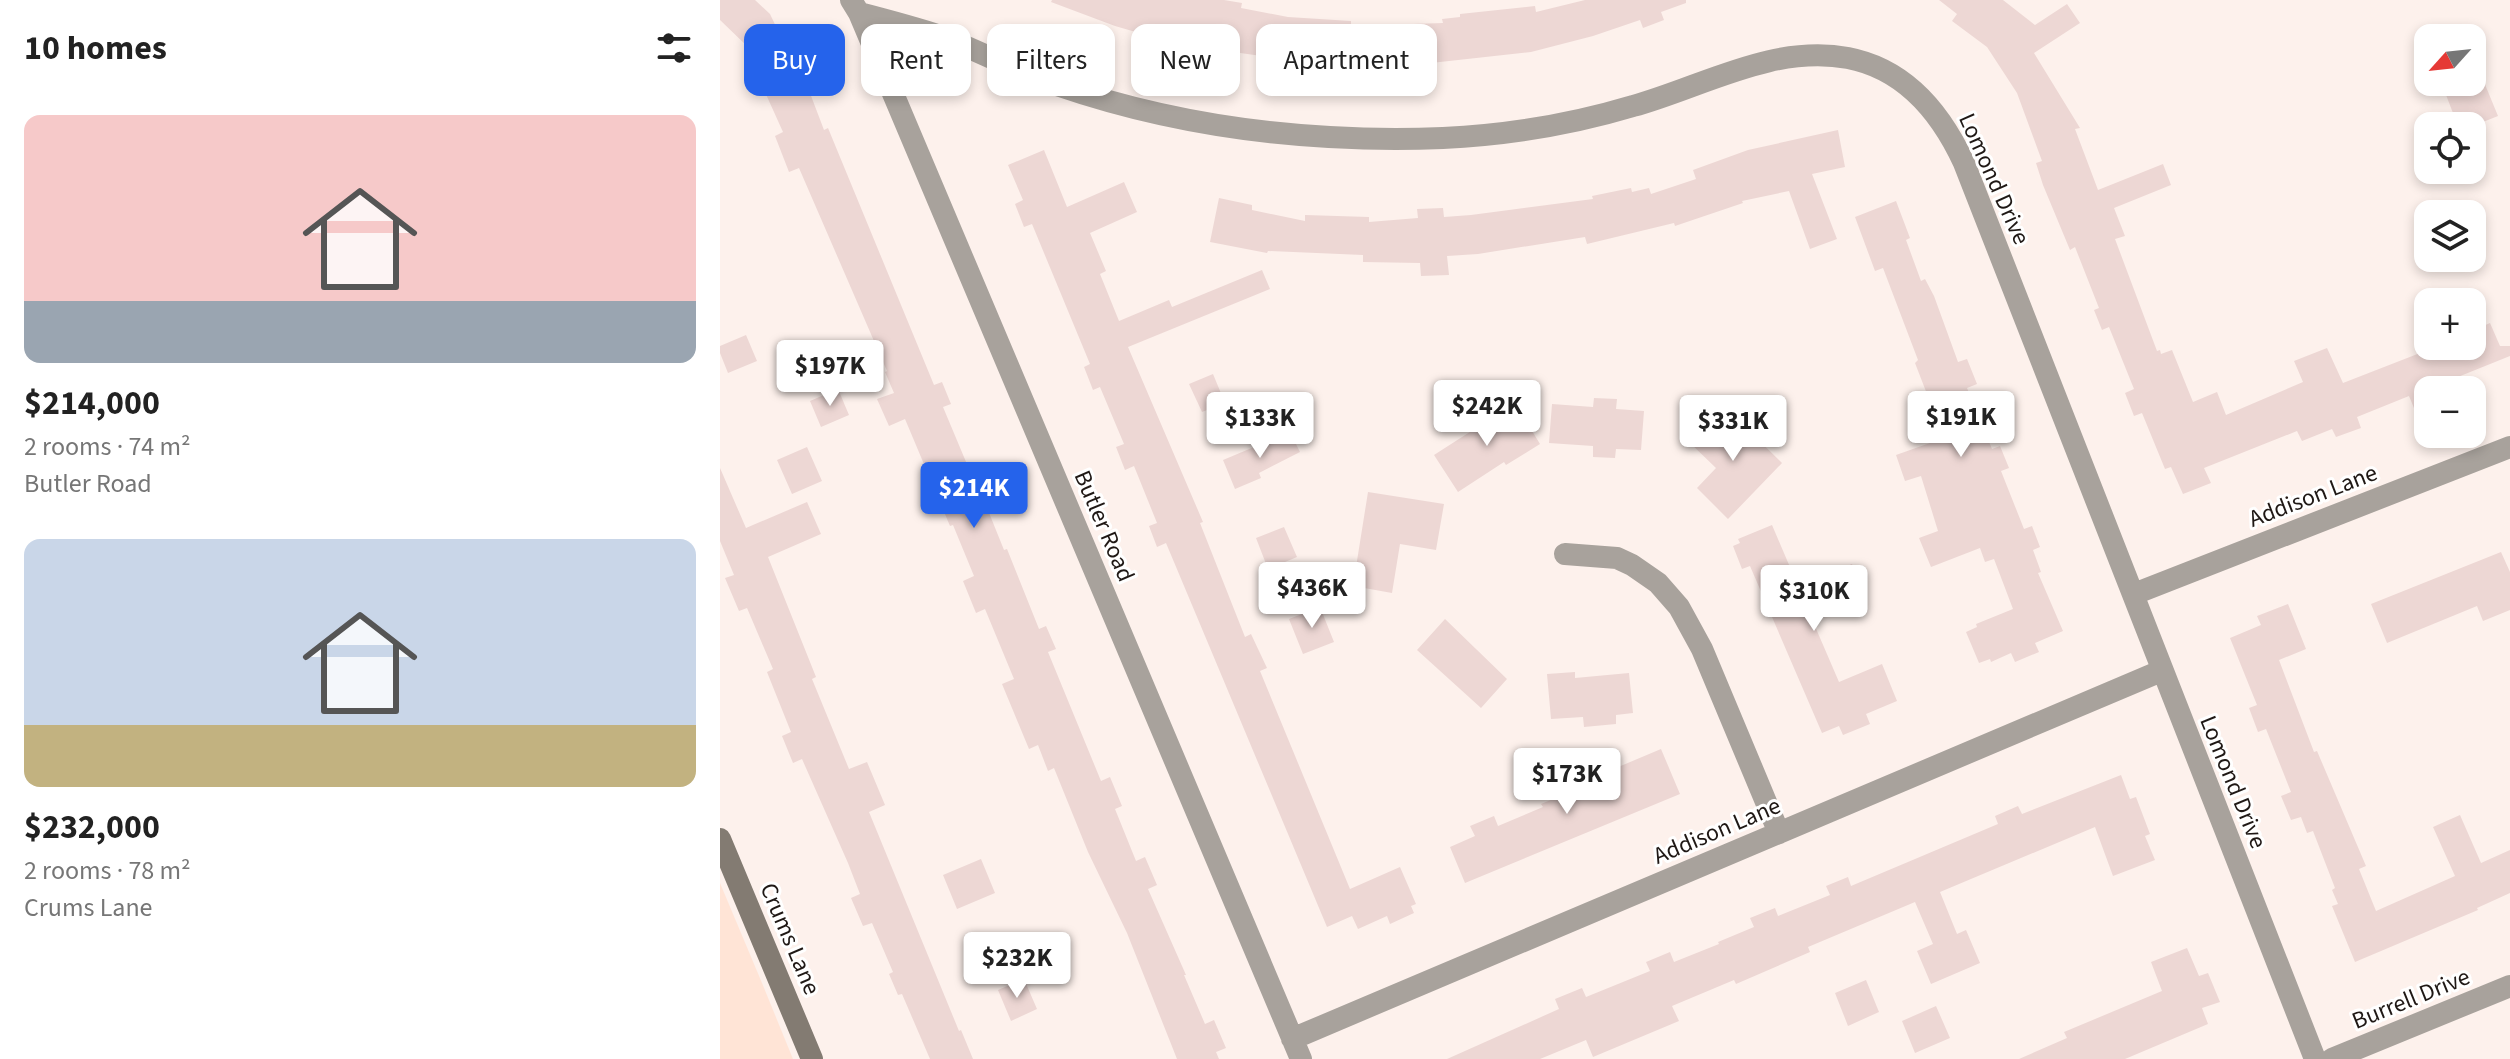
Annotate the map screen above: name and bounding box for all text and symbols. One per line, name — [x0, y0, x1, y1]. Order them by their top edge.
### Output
text: 10 homes — [24, 24, 167, 73]
chip: Buy — [744, 24, 845, 96]
chip: Rent — [861, 24, 971, 96]
chip: Filters — [987, 24, 1115, 96]
chip: New — [1131, 24, 1240, 96]
chip: Apartment — [1256, 24, 1437, 96]
north arrow — [2414, 24, 2486, 96]
map controls — [2414, 24, 2486, 448]
icon: filters — [652, 26, 696, 70]
street label: Lomond Drive — [1949, 108, 2039, 250]
button: locate — [2414, 112, 2486, 184]
icon: home — [288, 167, 432, 311]
button: layers — [2414, 200, 2486, 272]
button: + — [2414, 288, 2486, 360]
pin: $197K — [774, 340, 886, 408]
text: $197K — [795, 347, 865, 384]
button: − — [2414, 376, 2486, 448]
text: $214,000 — [24, 379, 160, 428]
pin: $242K — [1431, 380, 1543, 448]
text: $242K — [1452, 387, 1522, 424]
pin: $191K — [1905, 391, 2017, 459]
pin: $133K — [1204, 392, 1316, 460]
pin: $331K — [1677, 395, 1789, 463]
text: $191K — [1926, 398, 1996, 435]
text: $133K — [1225, 399, 1295, 436]
text: $331K — [1698, 402, 1768, 439]
text: 2 rooms · 74 m² — [24, 428, 191, 465]
street label: Addison Lane — [2244, 455, 2382, 537]
pin: $214K — [918, 462, 1030, 530]
text: Butler Road — [24, 465, 152, 502]
street label: Butler Road — [1065, 465, 1143, 587]
text: $214K — [939, 469, 1009, 506]
pin: $436K — [1256, 562, 1368, 630]
pin: $310K — [1758, 565, 1870, 633]
text: $436K — [1277, 569, 1347, 606]
text: $310K — [1779, 572, 1849, 609]
icon: home — [288, 591, 432, 735]
street label: Lomond Drive — [2190, 710, 2276, 854]
pin: $173K — [1511, 748, 1623, 816]
text: $173K — [1532, 755, 1602, 792]
street label: Addison Lane — [1648, 788, 1786, 874]
text: $232,000 — [24, 803, 160, 852]
text: 2 rooms · 78 m² — [24, 852, 191, 889]
street label: Crums Lane — [751, 878, 829, 1000]
text: Crums Lane — [24, 889, 153, 926]
pin: $232K — [961, 932, 1073, 1000]
text: $232K — [982, 939, 1052, 976]
street label: Burrell Drive — [2347, 959, 2475, 1039]

